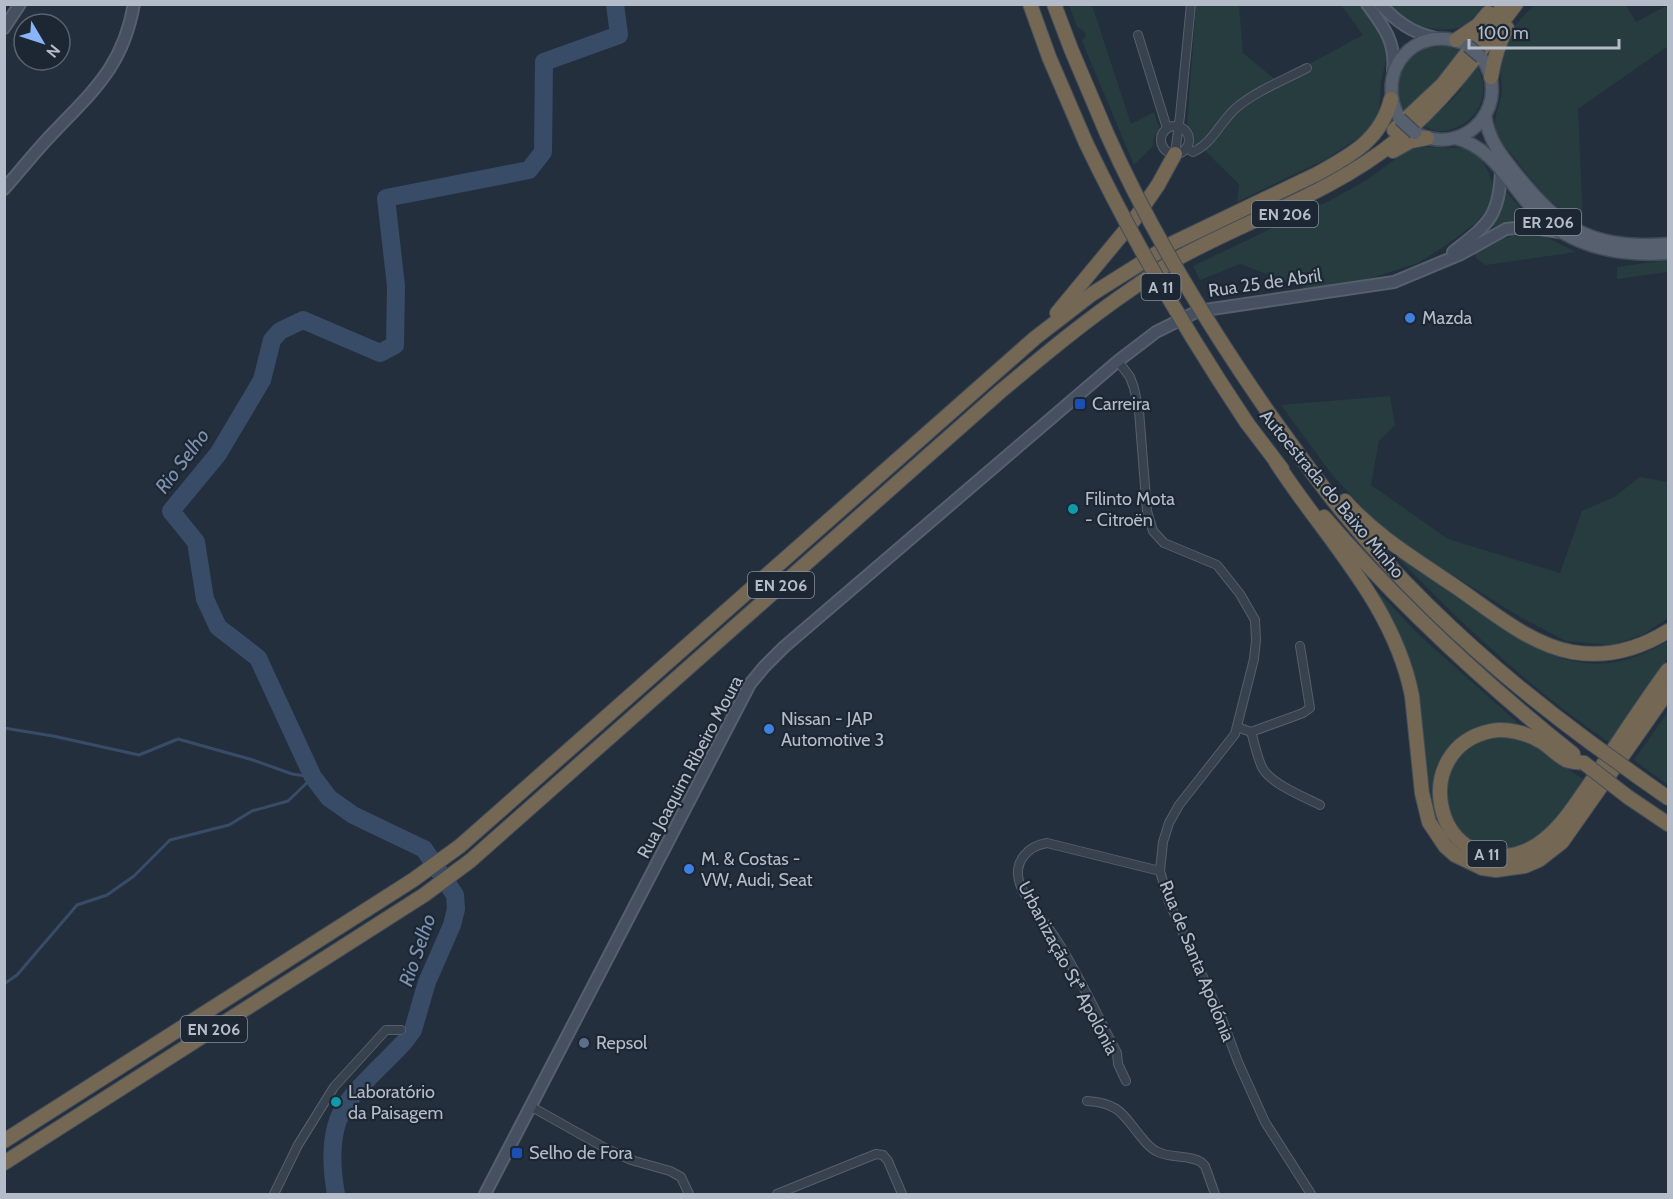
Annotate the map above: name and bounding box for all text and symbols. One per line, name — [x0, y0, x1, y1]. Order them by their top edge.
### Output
north arrow — [12, 12, 72, 72]
scale bar — [1469, 12, 1619, 50]
text: 100 m — [1478, 22, 1529, 44]
text: N — [42, 41, 64, 61]
road number: EN 206 — [1252, 201, 1318, 227]
road number: ER 206 — [1515, 209, 1581, 235]
street label: Rua 25 de Abril — [1207, 264, 1324, 302]
road number: A 11 — [1142, 274, 1180, 300]
place label: Mazda — [1422, 307, 1472, 329]
marker: Mazda — [1403, 311, 1417, 325]
place label: Carreira — [1092, 393, 1150, 415]
marker: Carreira — [1073, 397, 1087, 411]
street label: Autoestrada do Baixo Minho — [1255, 405, 1409, 583]
water label: Rio Selho — [150, 424, 214, 498]
place label: Filinto Mota - Citroën — [1085, 488, 1175, 531]
marker: Filinto Mota - Citroën — [1066, 502, 1080, 516]
road number: EN 206 — [748, 572, 814, 598]
street label: Rua Joaquim Ribeiro Moura — [632, 672, 748, 862]
place label: Nissan - JAP Automotive 3 — [781, 708, 884, 751]
marker: Nissan - JAP Automotive 3 — [762, 722, 776, 736]
road number: A 11 — [1468, 841, 1506, 867]
place label: M. & Costas - VW, Audi, Seat — [701, 848, 813, 891]
marker: M. & Costas - VW, Audi, Seat — [682, 862, 696, 876]
street label: Rua de Santa Apolónia — [1155, 877, 1239, 1045]
street label: Urbanização Stª Apolónia — [1013, 878, 1123, 1059]
water label: Rio Selho — [393, 911, 441, 989]
road number: EN 206 — [181, 1016, 247, 1042]
place label: Repsol — [596, 1032, 648, 1054]
marker: Repsol — [577, 1036, 591, 1050]
place label: Laboratório da Paisagem — [348, 1081, 443, 1124]
marker: Laboratório da Paisagem — [329, 1095, 343, 1109]
place label: Selho de Fora — [529, 1142, 633, 1164]
marker: Selho de Fora — [510, 1146, 524, 1160]

